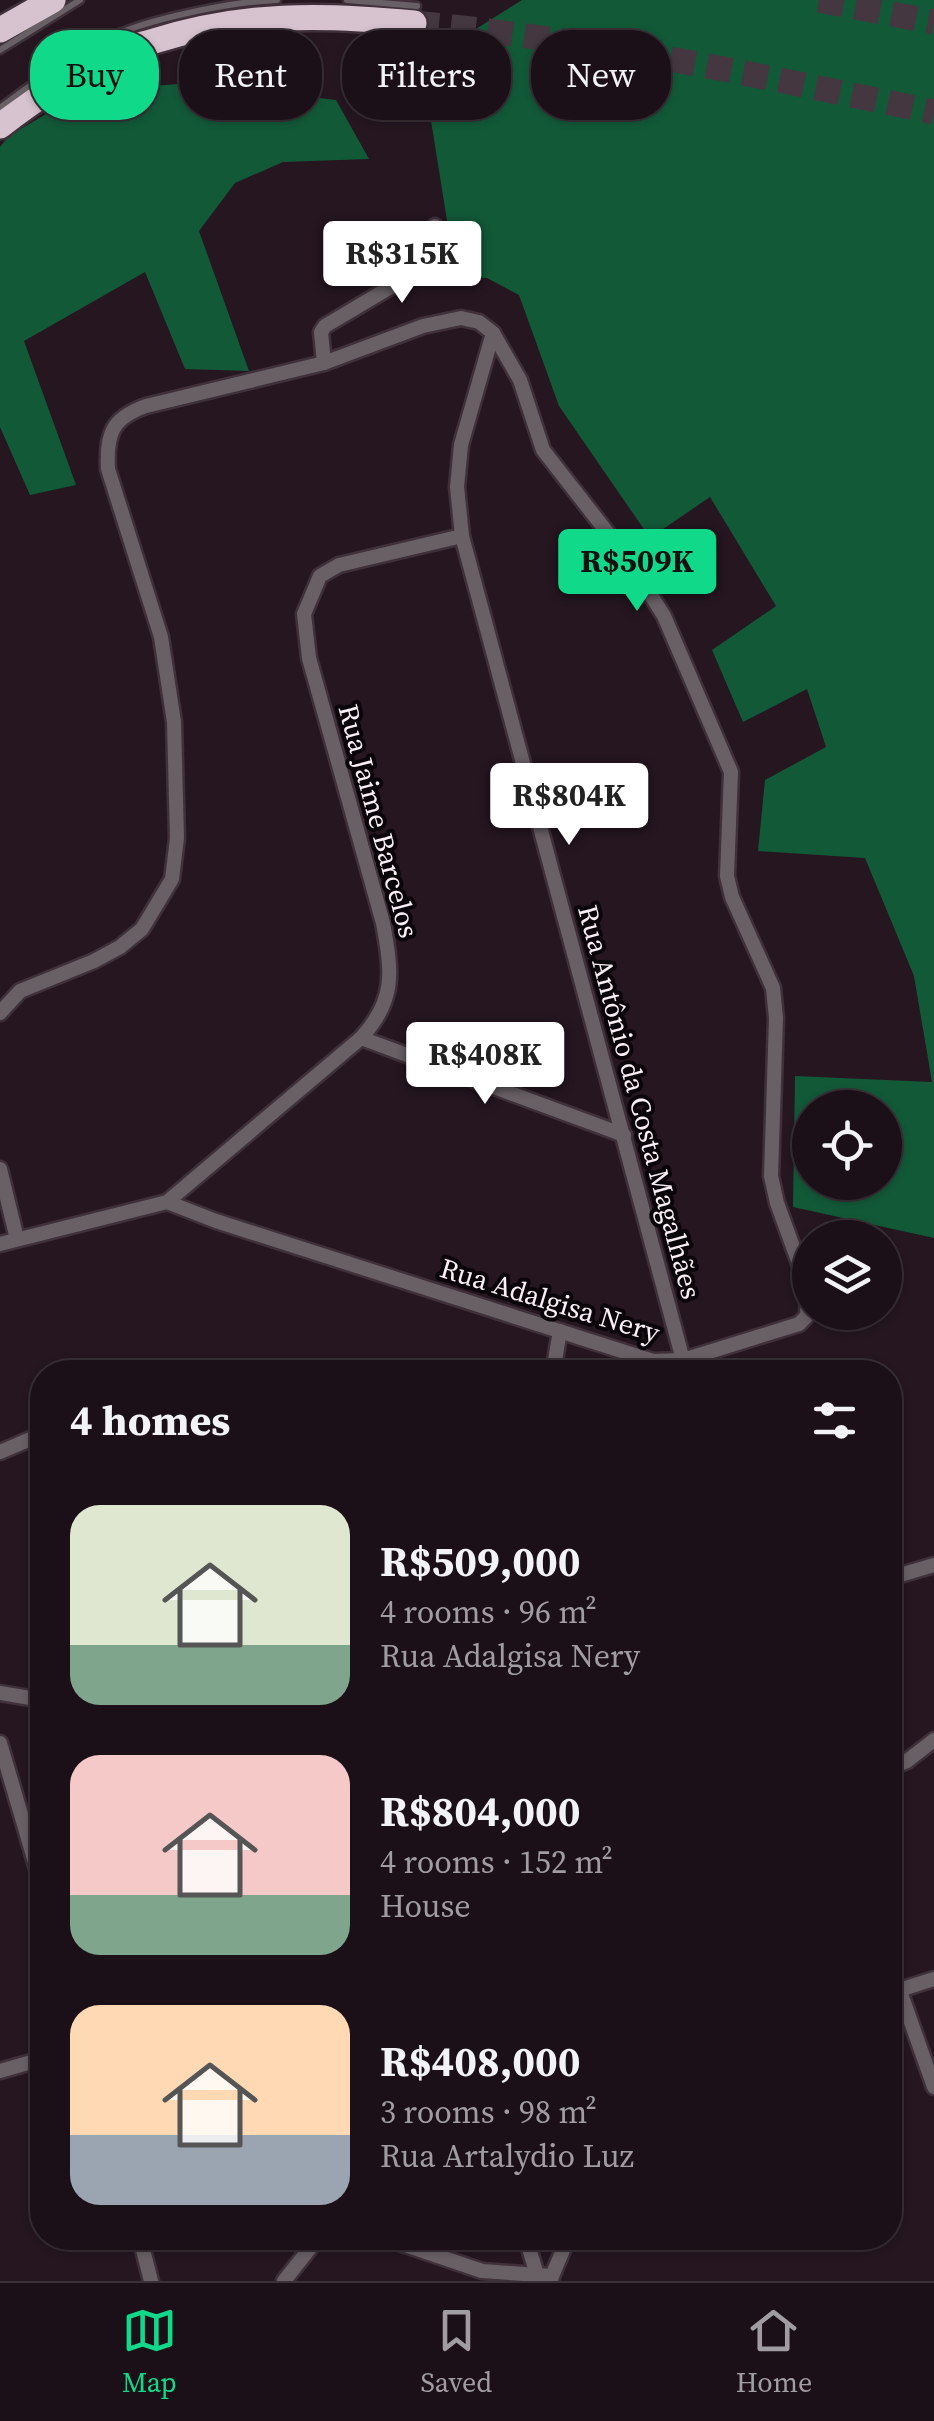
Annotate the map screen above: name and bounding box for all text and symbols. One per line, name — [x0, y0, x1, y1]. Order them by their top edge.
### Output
chip: Buy — [30, 30, 159, 120]
chip: Rent — [179, 30, 322, 120]
chip: Filters — [342, 30, 511, 120]
chip: New — [531, 30, 671, 120]
pin: R$315K — [321, 221, 483, 306]
text: R$315K — [345, 231, 459, 275]
pin: R$509K — [556, 529, 718, 614]
text: R$509K — [580, 539, 694, 583]
street label: Rua Jaime Barcelos — [330, 700, 428, 942]
pin: R$804K — [488, 763, 650, 848]
text: R$804K — [512, 773, 626, 817]
street label: Rua Antônio da Costa Magalhães — [569, 901, 711, 1303]
pin: R$408K — [404, 1022, 566, 1107]
text: R$408K — [428, 1032, 542, 1076]
map controls — [792, 1090, 902, 1330]
button: locate — [792, 1090, 902, 1200]
button: layers — [792, 1220, 902, 1330]
street label: Rua Adalgisa Nery — [436, 1249, 665, 1352]
text: 4 homes — [70, 1391, 230, 1449]
icon: filters — [807, 1393, 862, 1448]
text: R$509,000 — [380, 1532, 581, 1590]
icon: home — [150, 1545, 270, 1665]
text: 4 rooms · 96 m² — [380, 1590, 597, 1634]
text: Rua Adalgisa Nery — [380, 1634, 640, 1678]
text: R$804,000 — [380, 1782, 581, 1840]
icon: home — [150, 1795, 270, 1915]
text: 4 rooms · 152 m² — [380, 1840, 613, 1884]
text: House — [380, 1884, 471, 1928]
text: R$408,000 — [380, 2032, 581, 2090]
icon: home — [150, 2045, 270, 2165]
text: 3 rooms · 98 m² — [380, 2090, 597, 2134]
text: Rua Artalydio Luz — [380, 2134, 634, 2178]
tab: Map — [122, 2303, 177, 2401]
tab: Saved — [420, 2303, 492, 2401]
tab: Home — [736, 2303, 812, 2401]

